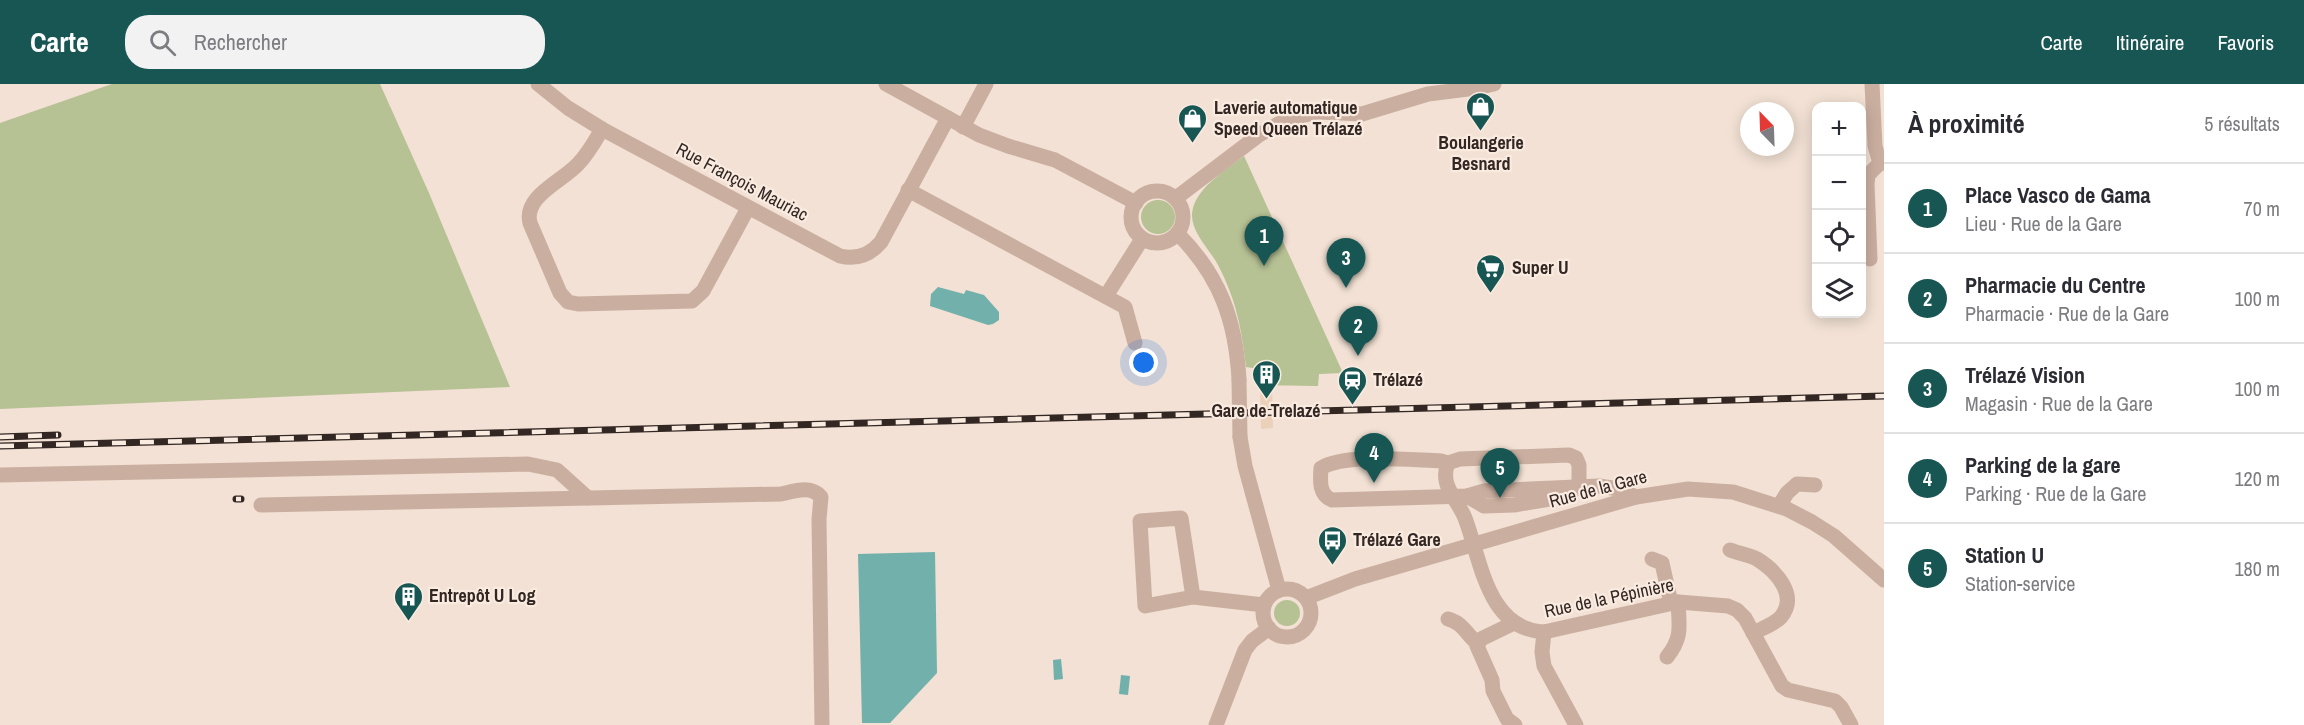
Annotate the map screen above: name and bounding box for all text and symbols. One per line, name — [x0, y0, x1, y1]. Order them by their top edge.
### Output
search box — [125, 15, 545, 69]
text: Carte — [30, 23, 89, 61]
icon: search — [146, 26, 179, 59]
text: Rechercher — [194, 27, 287, 57]
text: Carte — [2040, 28, 2083, 57]
text: Itinéraire — [2116, 28, 2184, 57]
text: Favoris — [2217, 28, 2274, 57]
shop icon: Boulangerie Besnard — [1465, 90, 1497, 132]
place label: Laverie automatique Speed Queen Trélazé — [1214, 95, 1363, 141]
shop icon: Laverie automatique Speed Queen Trélazé — [1177, 102, 1209, 144]
north arrow — [1740, 102, 1794, 156]
map controls — [1812, 102, 1866, 318]
button: + — [1812, 102, 1866, 156]
text: À proximité — [1908, 106, 2025, 141]
text: 5 résultats — [2204, 110, 2280, 137]
place label: Boulangerie Besnard — [1438, 130, 1524, 176]
street label: Rue François Mauriac — [672, 136, 813, 227]
button: − — [1812, 156, 1866, 210]
text: Place Vasco de Gama — [1965, 180, 2151, 210]
text: 1 — [1923, 195, 1932, 222]
text: 70 m — [2244, 195, 2280, 222]
button: locate — [1812, 210, 1866, 264]
text: Lieu · Rue de la Gare — [1965, 210, 2122, 237]
pin: 1 — [1244, 216, 1284, 266]
pin: 3 — [1326, 238, 1366, 288]
supermarket icon: Super U — [1475, 252, 1507, 294]
place label: Super U — [1512, 255, 1569, 280]
button: layers — [1812, 264, 1866, 318]
text: Pharmacie du Centre — [1965, 270, 2145, 300]
text: 2 — [1923, 285, 1932, 312]
text: 100 m — [2234, 285, 2280, 312]
text: Pharmacie · Rue de la Gare — [1965, 300, 2169, 327]
pin: 2 — [1338, 306, 1378, 356]
your location — [1129, 348, 1158, 377]
building icon: Gare de Trelazé — [1250, 358, 1282, 400]
text: Trélazé Vision — [1965, 360, 2085, 390]
station icon: Trélazé — [1336, 364, 1368, 406]
place label: Trélazé — [1373, 367, 1423, 392]
text: 3 — [1923, 375, 1932, 402]
text: 100 m — [2234, 375, 2280, 402]
text: Magasin · Rue de la Gare — [1965, 390, 2153, 417]
place label: Gare de Trelazé — [1211, 398, 1321, 423]
pin: 4 — [1354, 434, 1394, 483]
pin: 5 — [1480, 448, 1520, 498]
text: Parking de la gare — [1965, 450, 2120, 480]
street label: Rue de la Gare — [1546, 463, 1649, 514]
text: 4 — [1923, 465, 1932, 492]
text: 120 m — [2234, 465, 2280, 492]
text: Parking · Rue de la Gare — [1965, 480, 2146, 507]
bus stop icon: Trélazé Gare — [1316, 524, 1348, 566]
place label: Trélazé Gare — [1353, 527, 1441, 552]
text: Station U — [1965, 540, 2044, 570]
text: 5 — [1923, 555, 1932, 582]
text: 180 m — [2234, 555, 2280, 582]
text: Station-service — [1965, 570, 2075, 597]
street label: Rue de la Pépinière — [1542, 572, 1676, 623]
building icon: Entrepôt U Log — [392, 580, 424, 622]
place label: Entrepôt U Log — [429, 583, 536, 608]

